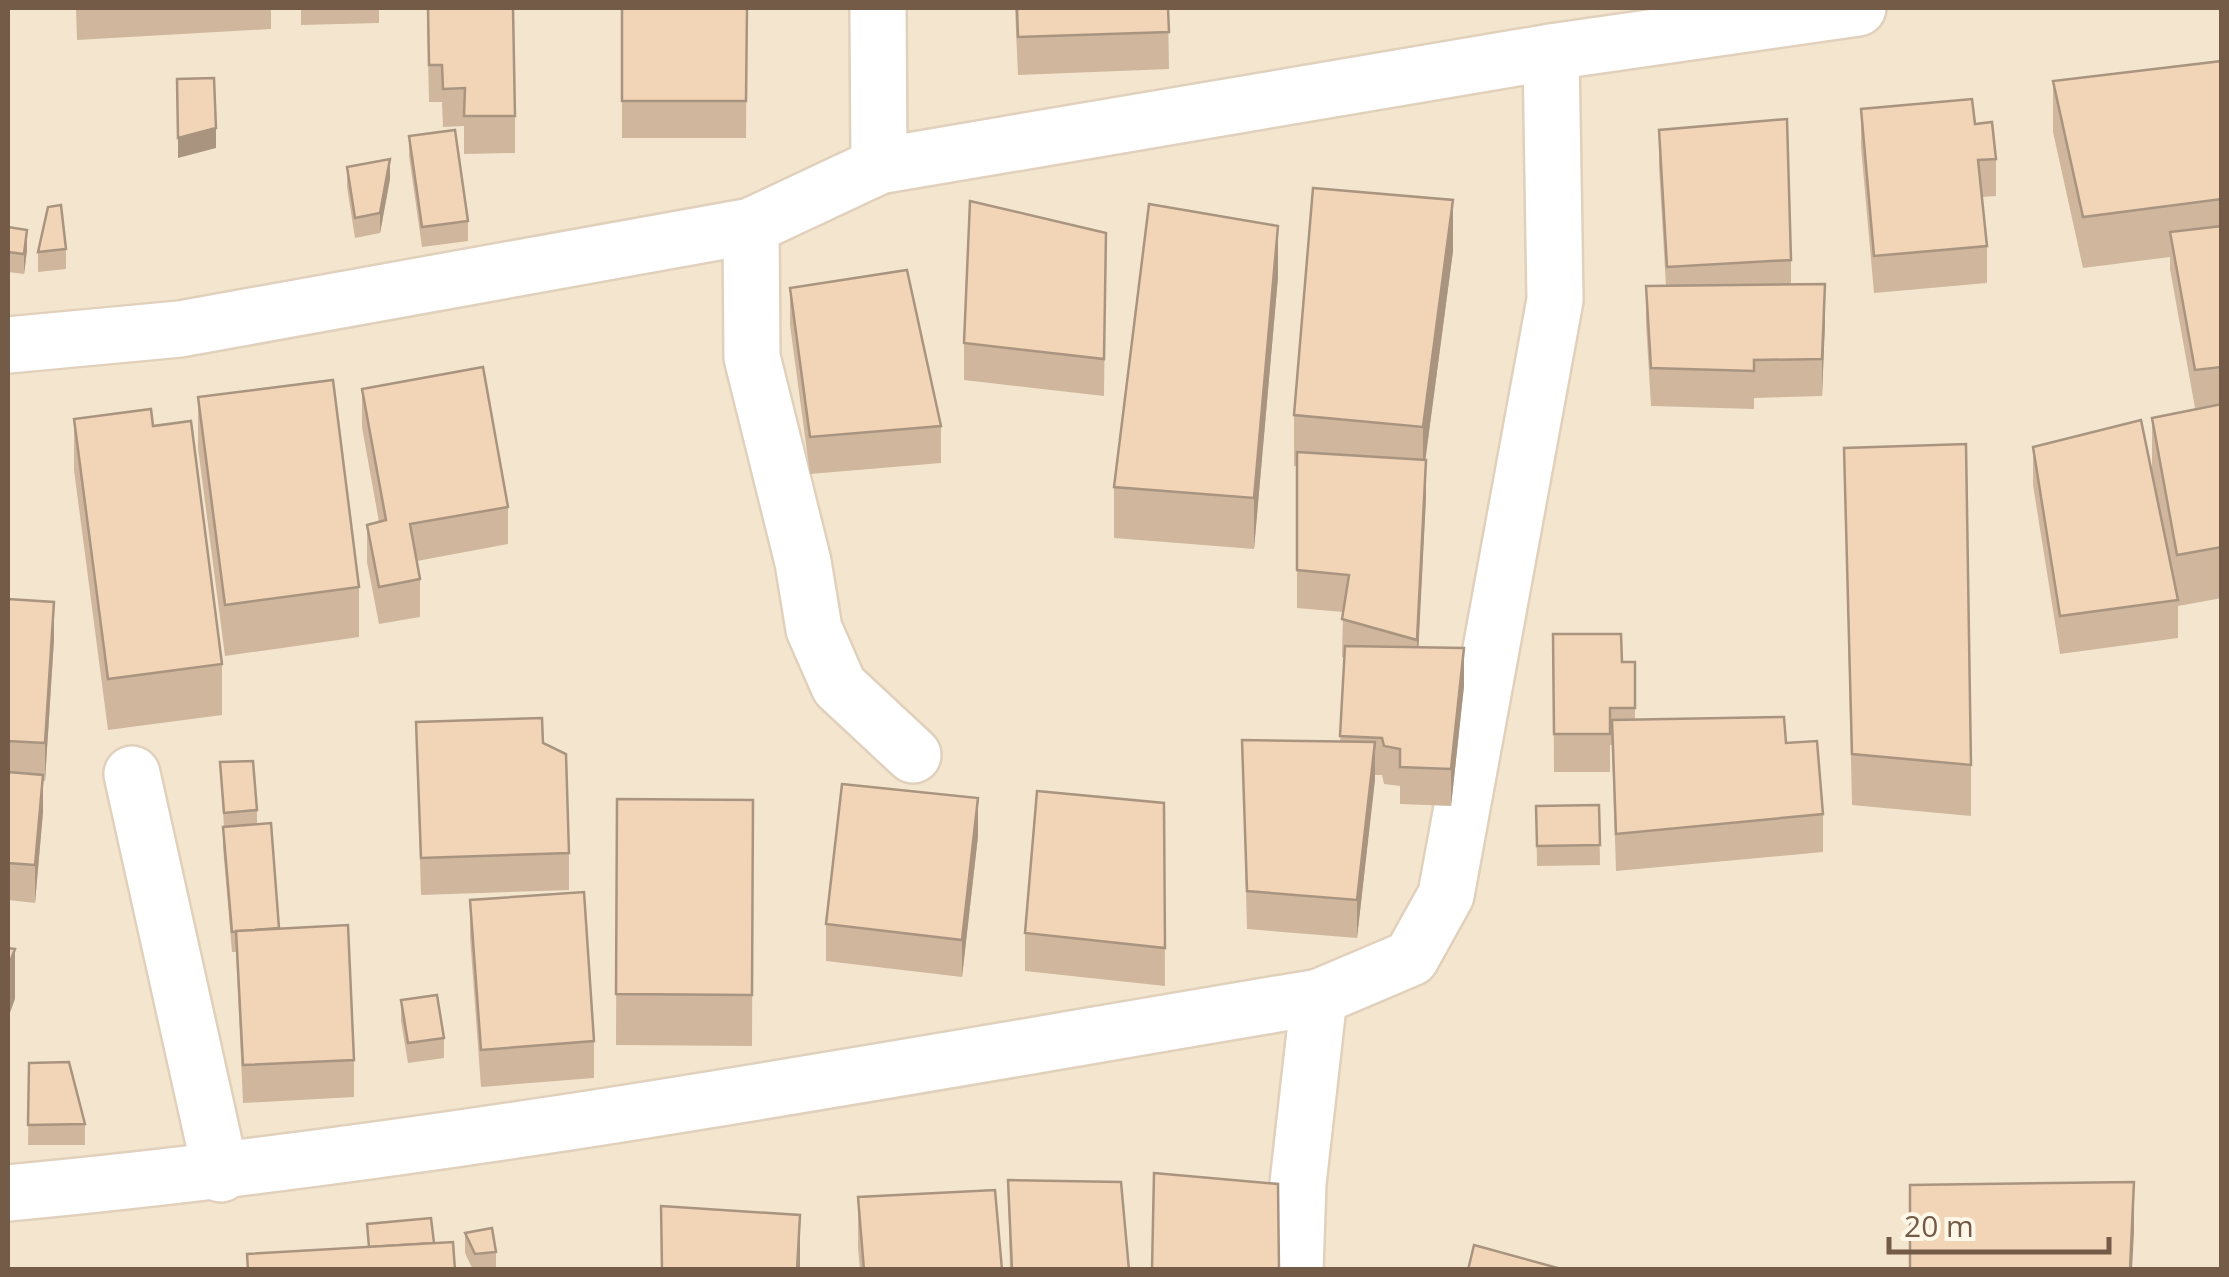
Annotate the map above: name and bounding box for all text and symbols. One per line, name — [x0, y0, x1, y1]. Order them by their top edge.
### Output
scale bar — [1889, 1192, 2109, 1254]
text: 20 m — [1904, 1205, 1974, 1246]

